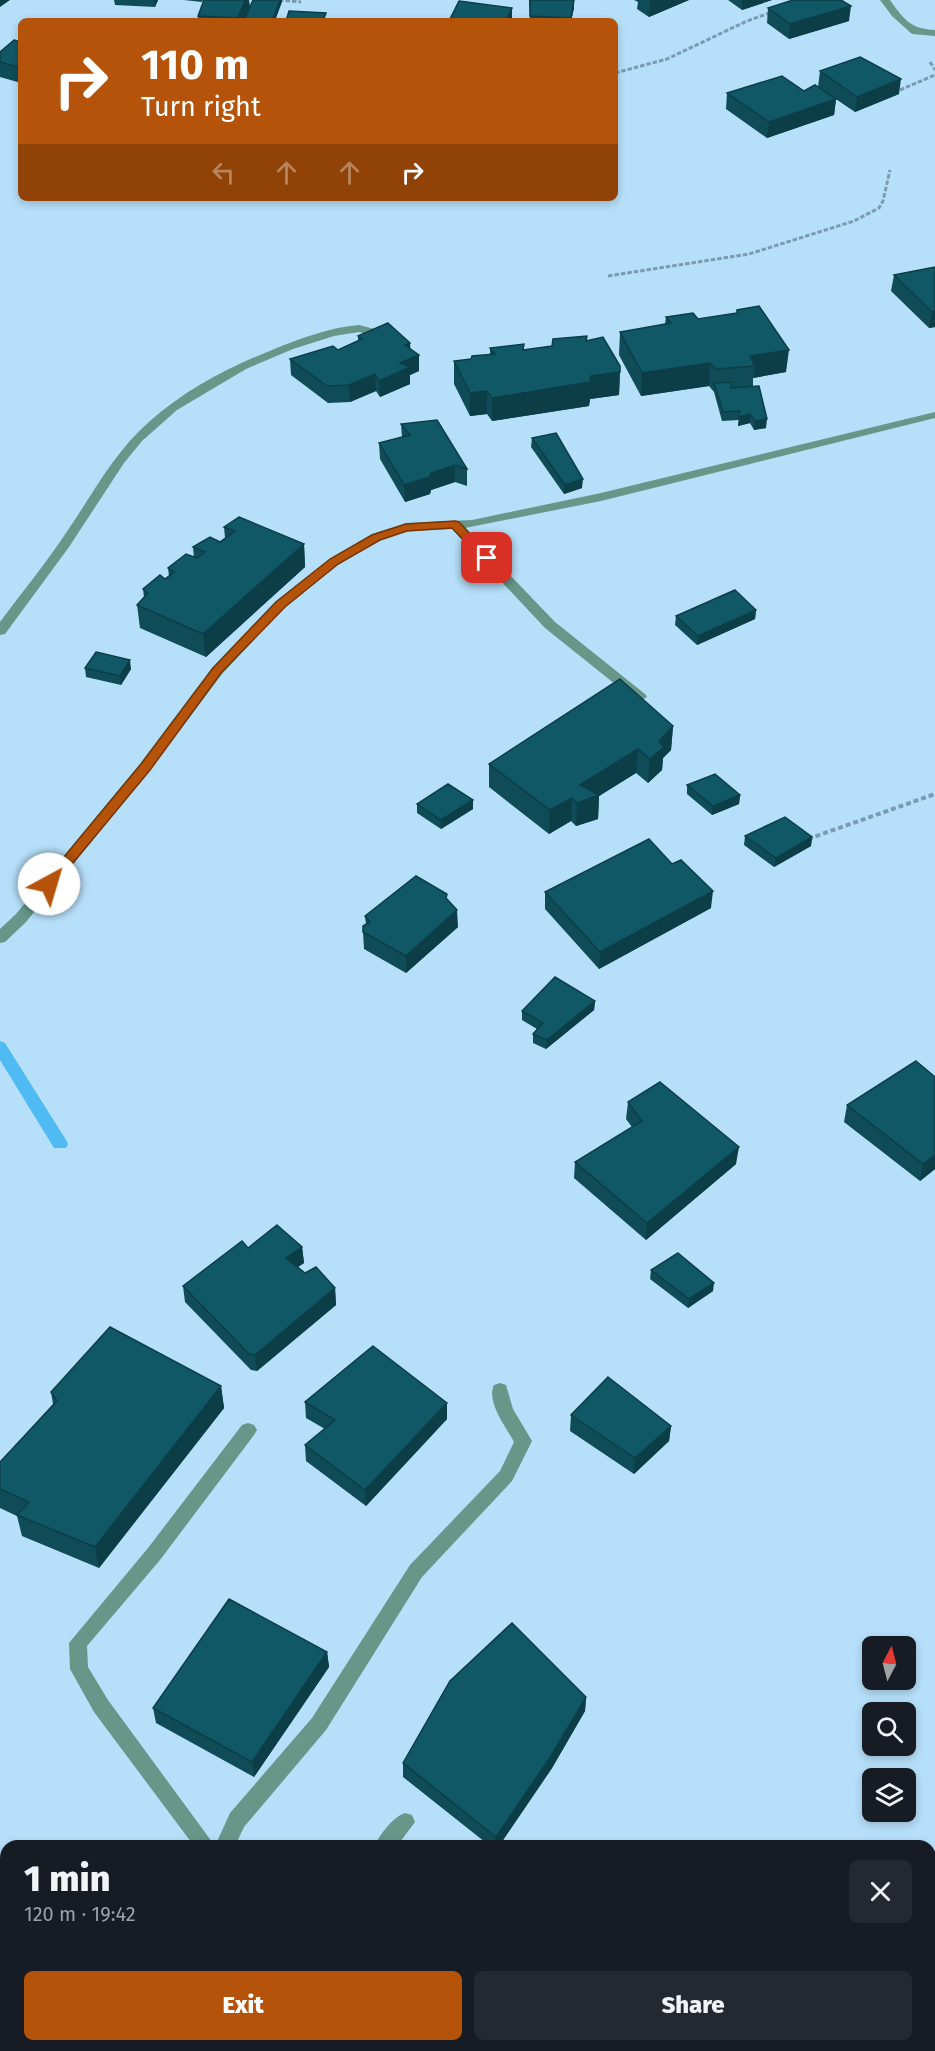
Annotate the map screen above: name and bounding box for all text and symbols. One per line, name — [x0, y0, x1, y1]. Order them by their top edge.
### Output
text: 110 m — [141, 40, 249, 90]
icon: right — [42, 42, 120, 120]
text: Turn right — [141, 91, 261, 123]
icon: left — [207, 156, 240, 189]
icon: ahead — [270, 156, 303, 189]
icon: ahead — [333, 156, 366, 189]
icon: right — [396, 156, 429, 189]
pin — [461, 532, 512, 583]
icon: arrive — [470, 541, 503, 574]
position arrow — [17, 852, 81, 916]
north arrow — [862, 1636, 916, 1690]
map controls — [862, 1636, 916, 1822]
button: search — [862, 1702, 916, 1756]
button: layers — [862, 1768, 916, 1822]
text: 1 min — [24, 1857, 110, 1901]
button: close — [849, 1860, 912, 1923]
text: 120 m · 19:42 — [24, 1902, 136, 1926]
button: Exit — [24, 1971, 462, 2040]
button: Share — [474, 1971, 912, 2040]

